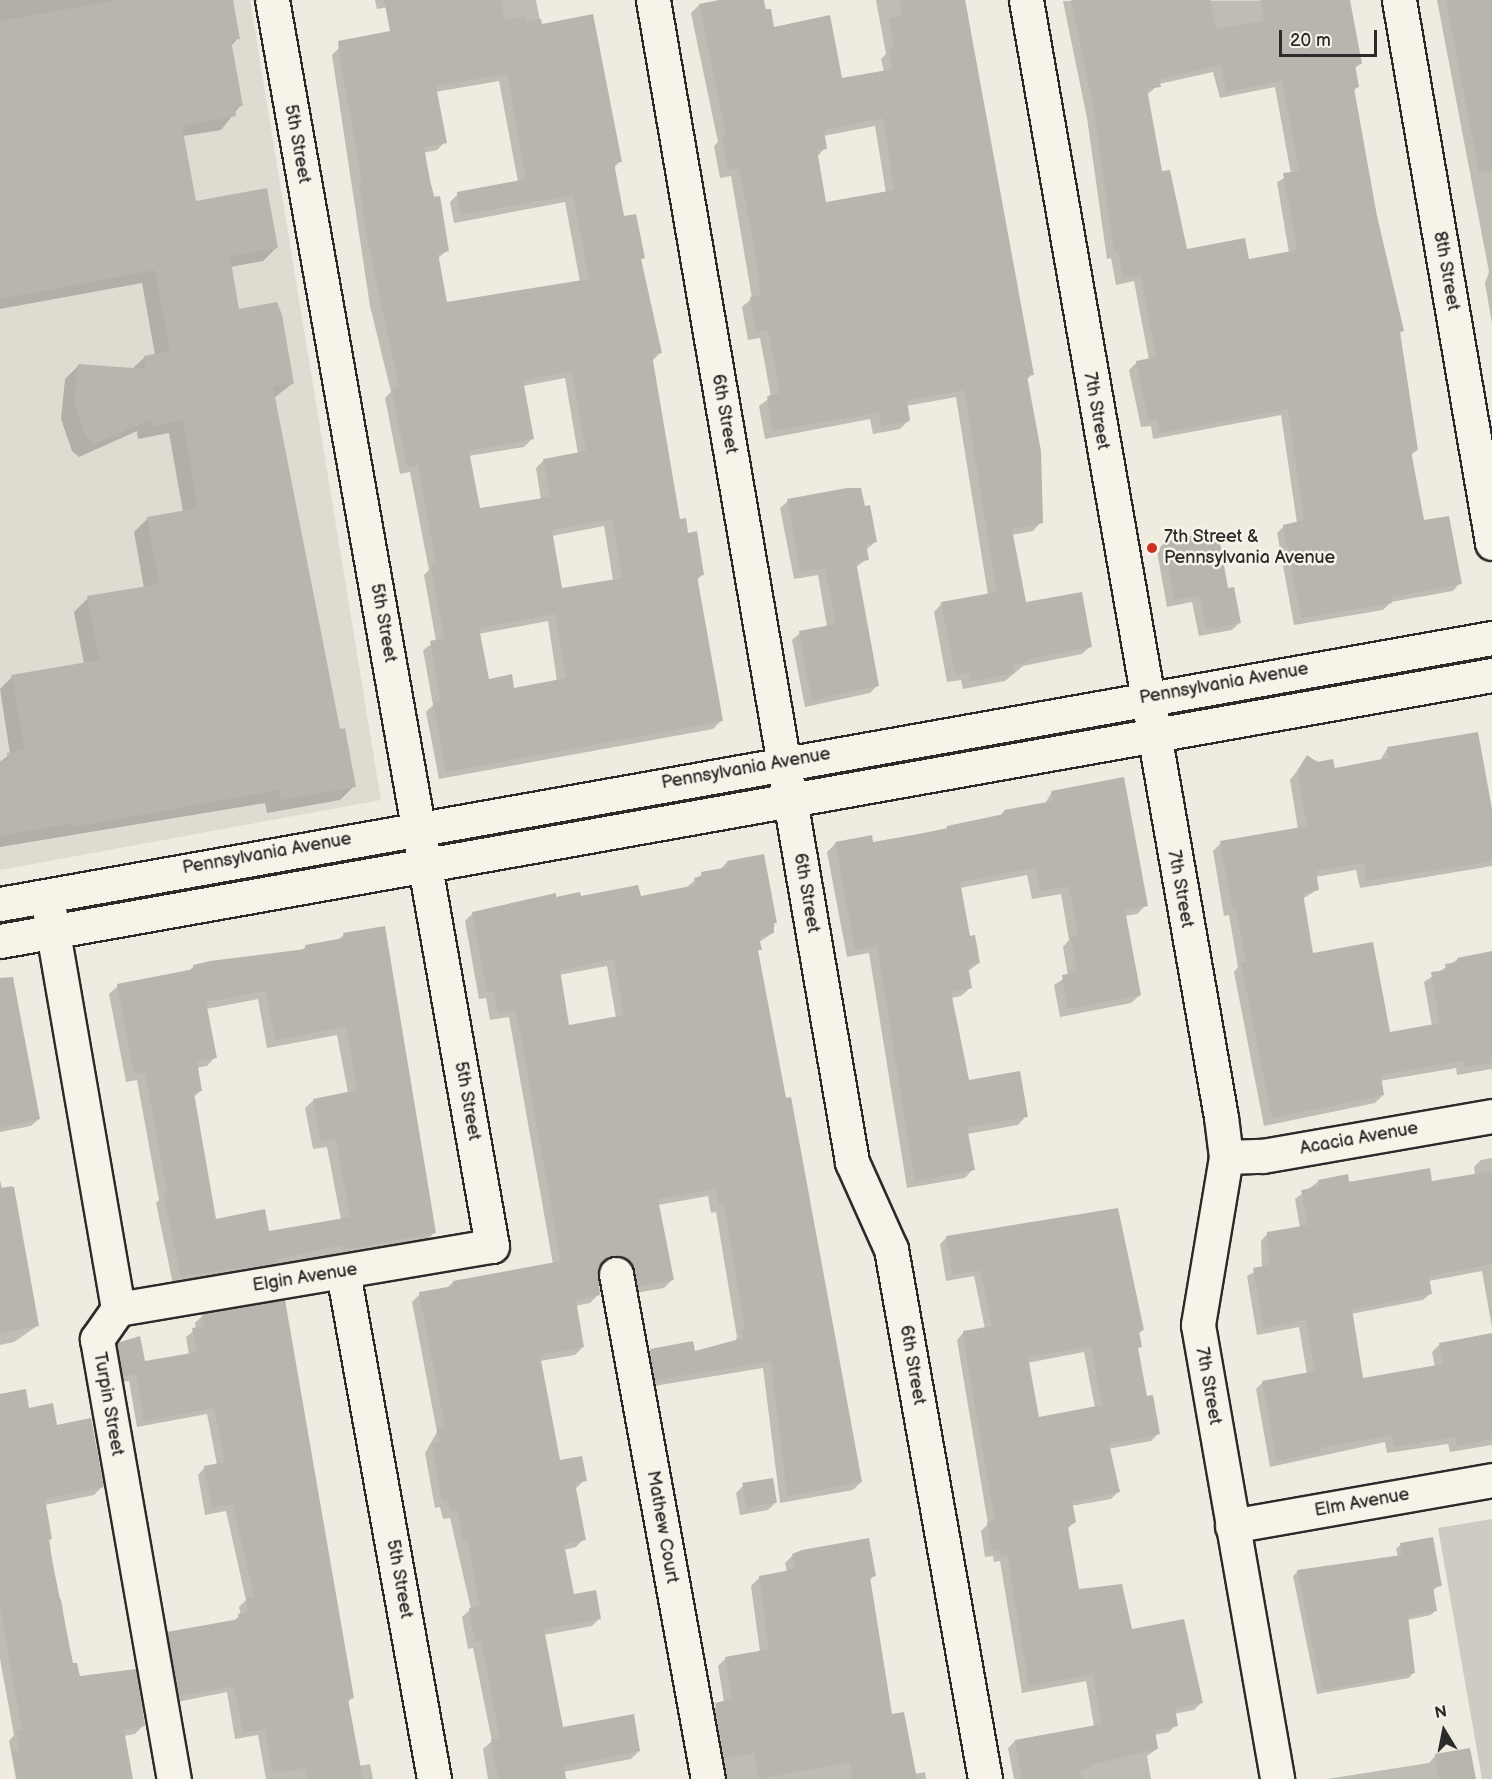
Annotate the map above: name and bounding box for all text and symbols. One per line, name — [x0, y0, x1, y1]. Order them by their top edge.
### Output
scale bar — [1282, 18, 1380, 56]
text: 20 m — [1290, 30, 1331, 51]
street label: 5th Street — [279, 103, 315, 185]
street label: 8th Street — [1428, 230, 1464, 312]
street label: 7th Street — [1079, 370, 1113, 452]
street label: 6th Street — [706, 372, 742, 456]
place label: 7th Street & Pennsylvania Avenue — [1164, 527, 1335, 570]
marker: 7th Street & Pennsylvania Avenue — [1145, 541, 1159, 555]
street label: 5th Street — [365, 582, 401, 664]
street label: Pennsylvania Avenue — [1138, 658, 1310, 710]
street label: Pennsylvania Avenue — [660, 743, 832, 795]
street label: Pennsylvania Avenue — [181, 828, 353, 880]
street label: 7th Street — [1163, 848, 1197, 930]
street label: 6th Street — [788, 851, 824, 935]
street label: 5th Street — [449, 1060, 485, 1142]
street label: Acacia Avenue — [1298, 1118, 1420, 1160]
street label: Elgin Avenue — [251, 1259, 359, 1297]
street label: 6th Street — [894, 1323, 930, 1407]
street label: 7th Street — [1191, 1345, 1225, 1427]
street label: Turpin Street — [88, 1350, 128, 1458]
street label: Mathew Court — [641, 1469, 683, 1585]
street label: Elm Avenue — [1313, 1484, 1411, 1522]
street label: 5th Street — [381, 1538, 417, 1620]
north arrow — [1414, 1701, 1474, 1761]
text: N — [1433, 1702, 1448, 1723]

